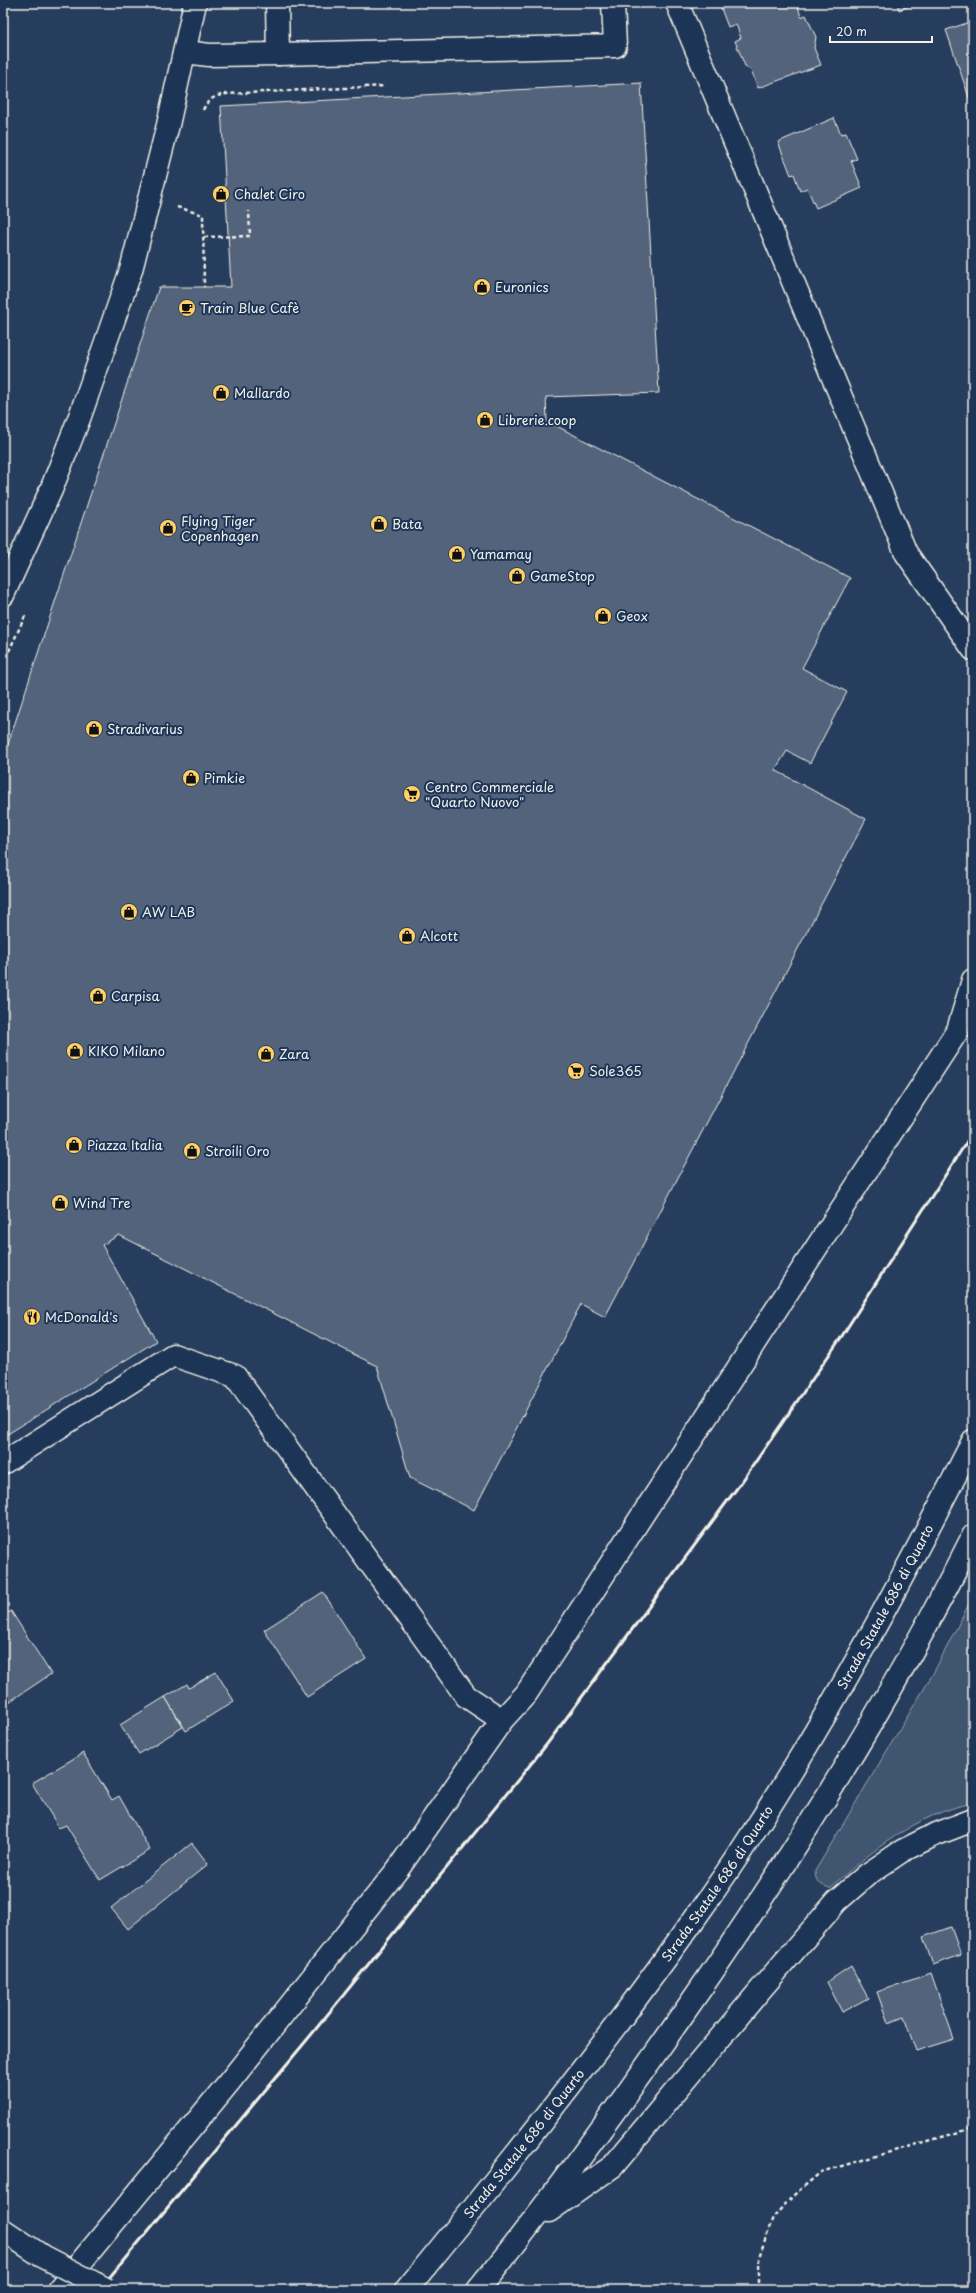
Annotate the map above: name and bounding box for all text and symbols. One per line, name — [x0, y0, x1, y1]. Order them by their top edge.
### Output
scale bar — [830, 18, 932, 44]
text: 20 m — [836, 22, 867, 40]
shop icon: Chalet Ciro — [211, 184, 231, 204]
place label: Chalet Ciro — [234, 184, 305, 203]
shop icon: Euronics — [472, 277, 492, 297]
place label: Euronics — [495, 277, 549, 296]
cafe icon: Train Blue Cafè — [177, 298, 197, 318]
place label: Train Blue Cafè — [200, 298, 299, 317]
shop icon: Mallardo — [211, 383, 231, 403]
place label: Mallardo — [234, 383, 290, 402]
shop icon: Librerie.coop — [475, 410, 495, 430]
place label: Librerie.coop — [498, 410, 576, 429]
place label: Flying Tiger Copenhagen — [181, 511, 259, 545]
shop icon: Bata — [369, 514, 389, 534]
place label: Bata — [392, 514, 423, 533]
shop icon: Flying Tiger Copenhagen — [158, 518, 178, 538]
shop icon: Yamamay — [447, 544, 467, 564]
place label: Yamamay — [470, 544, 532, 563]
shop icon: GameStop — [507, 566, 527, 586]
place label: GameStop — [530, 566, 595, 585]
shop icon: Geox — [593, 606, 613, 626]
place label: Geox — [616, 606, 648, 625]
shop icon: Stradivarius — [84, 719, 104, 739]
place label: Stradivarius — [107, 719, 183, 738]
shop icon: Pimkie — [181, 768, 201, 788]
place label: Pimkie — [204, 768, 245, 787]
place label: Centro Commerciale "Quarto Nuovo" — [425, 777, 554, 811]
supermarket icon: Centro Commerciale "Quarto Nuovo" — [402, 784, 422, 804]
shop icon: AW LAB — [119, 902, 139, 922]
place label: AW LAB — [142, 902, 195, 921]
shop icon: Alcott — [397, 926, 417, 946]
place label: Alcott — [420, 926, 458, 945]
shop icon: Carpisa — [88, 986, 108, 1006]
place label: Carpisa — [111, 986, 160, 1005]
shop icon: KIKO Milano — [65, 1041, 85, 1061]
place label: KIKO Milano — [88, 1041, 165, 1060]
shop icon: Zara — [256, 1044, 276, 1064]
place label: Zara — [279, 1044, 310, 1063]
supermarket icon: Sole365 — [566, 1061, 586, 1081]
place label: Sole365 — [589, 1061, 642, 1080]
shop icon: Piazza Italia — [64, 1135, 84, 1155]
place label: Piazza Italia — [87, 1135, 163, 1154]
shop icon: Stroili Oro — [182, 1141, 202, 1161]
place label: Stroili Oro — [205, 1141, 269, 1160]
shop icon: Wind Tre — [50, 1193, 70, 1213]
place label: Wind Tre — [73, 1193, 131, 1212]
restaurant icon: McDonald's — [22, 1307, 42, 1327]
place label: McDonald's — [45, 1307, 118, 1326]
street label: Strada Statale 686 di Quarto — [832, 1521, 937, 1693]
street label: Strada Statale 686 di Quarto — [656, 1802, 777, 1965]
street label: Strada Statale 686 di Quarto — [459, 2065, 588, 2222]

